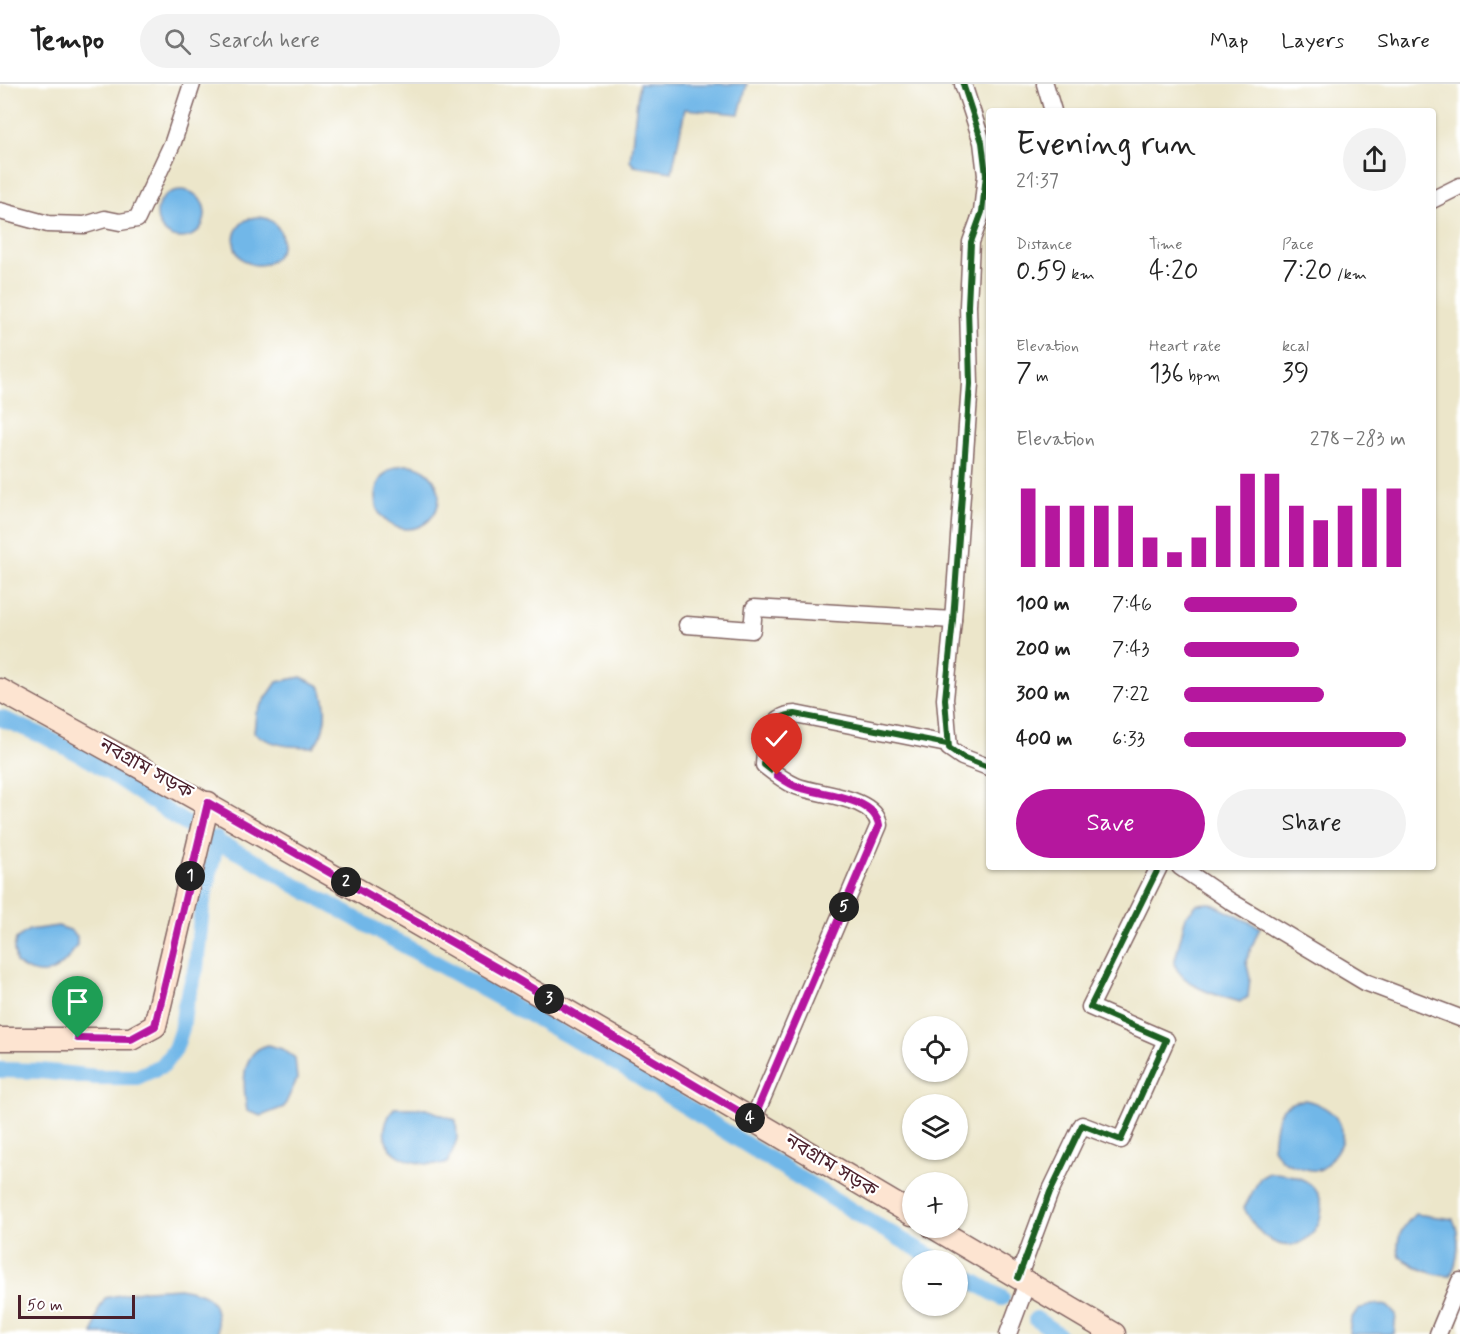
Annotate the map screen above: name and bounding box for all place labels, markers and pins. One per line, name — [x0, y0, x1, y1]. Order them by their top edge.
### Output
pin — [751, 713, 802, 775]
pin: 1 — [175, 861, 205, 891]
pin: 2 — [331, 867, 361, 897]
pin: 5 — [829, 892, 859, 922]
pin — [52, 976, 103, 1038]
pin: 3 — [534, 984, 564, 1014]
pin: 4 — [735, 1103, 765, 1133]

